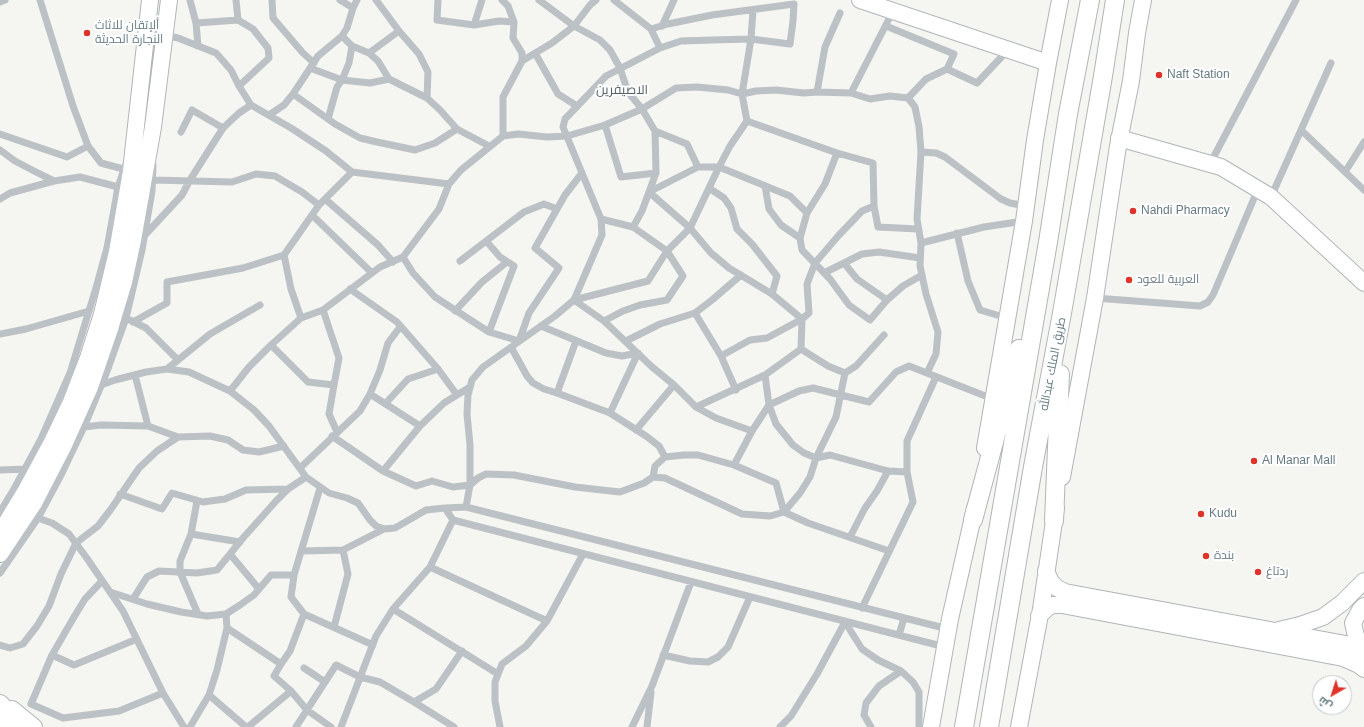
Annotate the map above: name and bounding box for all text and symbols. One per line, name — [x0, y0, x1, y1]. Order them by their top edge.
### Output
place label: ألإتقان للاثاث النجارة الحديثة — [95, 19, 163, 47]
marker: ألإتقان للاثاث النجارة الحديثة — [82, 28, 92, 38]
place label: Naft Station — [1167, 68, 1230, 82]
marker: Naft Station — [1154, 70, 1164, 80]
district label: الاصيفرين — [596, 82, 648, 98]
place label: Nahdi Pharmacy — [1141, 204, 1230, 218]
marker: Nahdi Pharmacy — [1128, 206, 1138, 216]
place label: العربية للعود — [1137, 273, 1199, 287]
marker: العربية للعود — [1124, 275, 1134, 285]
street label: طريق الملك عبدالله — [1037, 316, 1069, 412]
place label: Al Manar Mall — [1262, 454, 1335, 468]
marker: Al Manar Mall — [1249, 456, 1259, 466]
place label: Kudu — [1209, 507, 1237, 521]
marker: Kudu — [1196, 509, 1206, 519]
place label: بندة — [1214, 549, 1234, 563]
marker: بندة — [1201, 551, 1211, 561]
place label: ردتاغ — [1266, 565, 1288, 579]
marker: ردتاغ — [1253, 567, 1263, 577]
north arrow — [1312, 675, 1352, 715]
text: ش — [1316, 694, 1334, 713]

